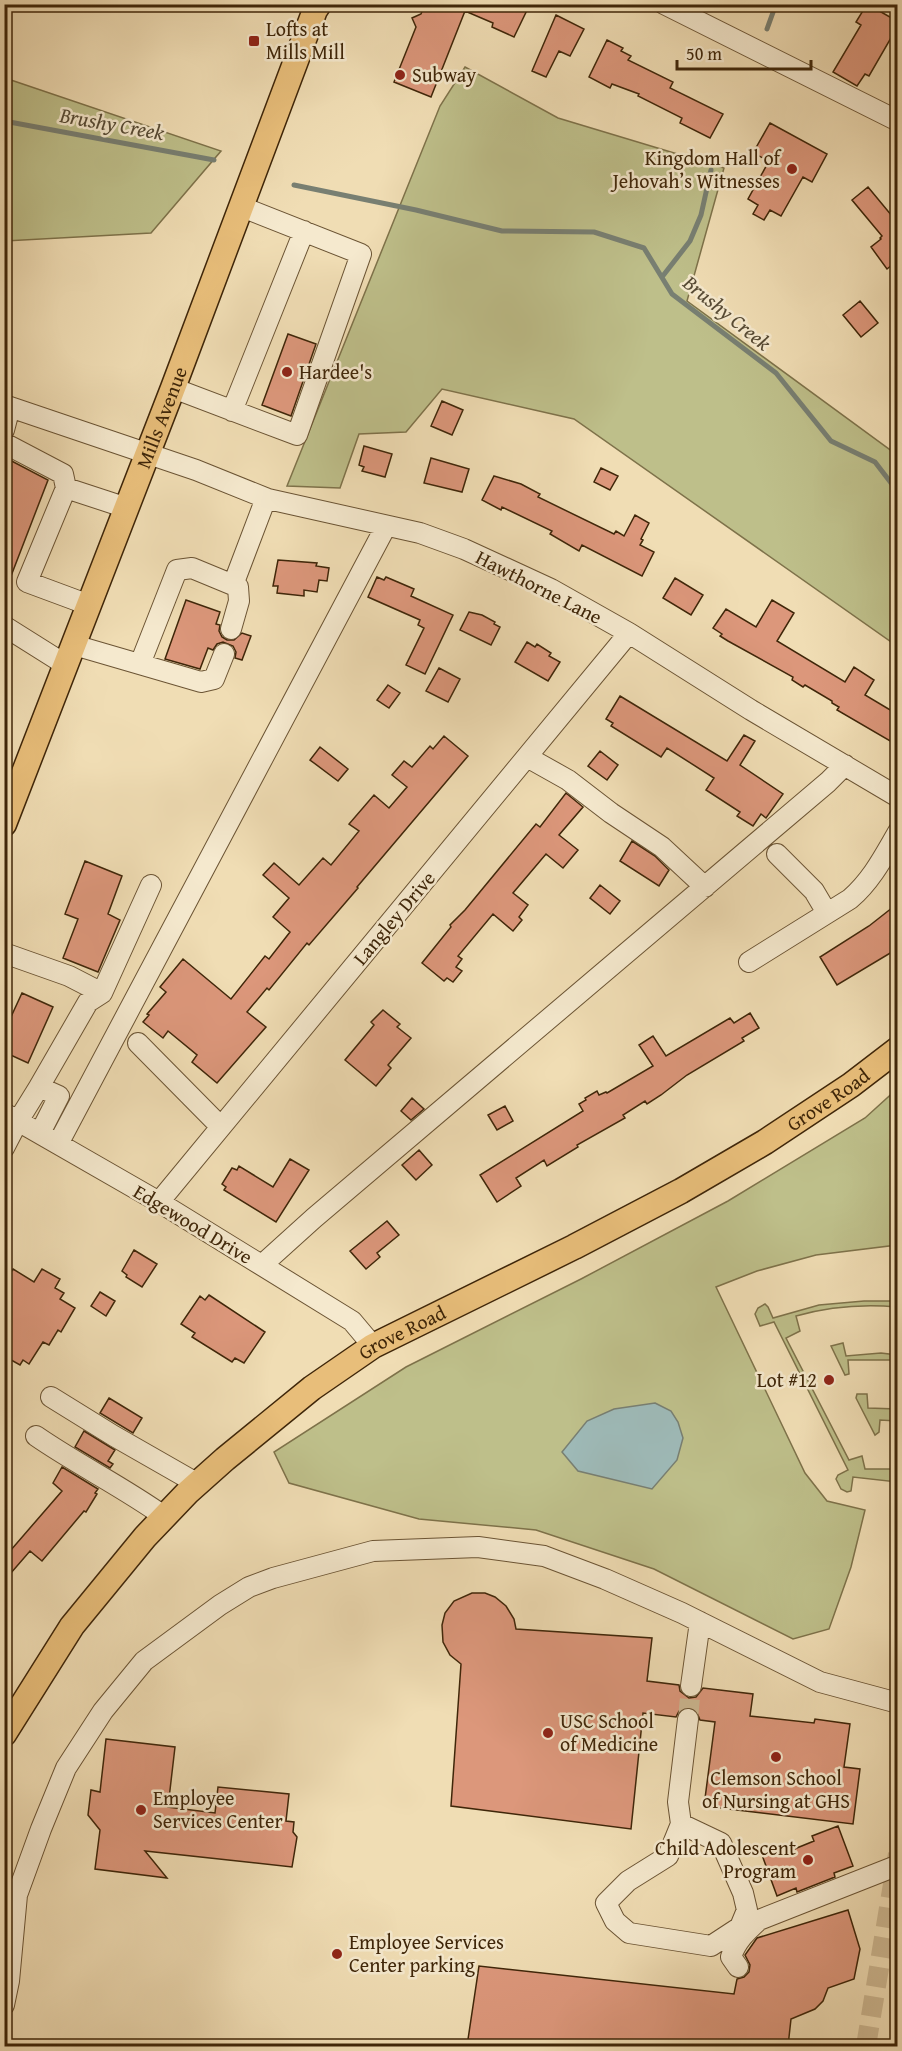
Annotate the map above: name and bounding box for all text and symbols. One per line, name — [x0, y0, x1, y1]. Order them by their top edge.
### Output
place label: Lofts at Mills Mill — [266, 14, 345, 66]
scale bar — [677, 33, 810, 71]
marker: Lofts at Mills Mill — [247, 34, 261, 48]
text: 50 m — [686, 40, 722, 67]
place label: Subway — [412, 60, 476, 89]
marker: Subway — [393, 68, 407, 82]
water label: Brushy Creek — [57, 99, 167, 148]
place label: Kingdom Hall of Jehovah’s Witnesses — [609, 143, 783, 195]
marker: Kingdom Hall of Jehovah’s Witnesses — [785, 162, 799, 176]
water label: Brushy Creek — [676, 267, 778, 358]
place label: Hardee's — [299, 357, 372, 386]
street label: Mills Avenue — [128, 362, 194, 472]
marker: Hardee's — [280, 365, 294, 379]
street label: Hawthorne Lane — [471, 542, 607, 631]
street label: Langley Drive — [346, 864, 442, 971]
street label: Grove Road — [781, 1061, 876, 1138]
street label: Edgewood Drive — [128, 1177, 258, 1271]
street label: Grove Road — [352, 1297, 451, 1366]
place label: Lot #12 — [757, 1365, 817, 1394]
marker: Lot #12 — [822, 1373, 836, 1387]
place label: USC School of Medicine — [560, 1706, 658, 1758]
marker: USC School of Medicine — [541, 1726, 555, 1740]
marker: Clemson School of Nursing at GHS — [769, 1750, 783, 1764]
place label: Clemson School of Nursing at GHS — [702, 1763, 850, 1815]
place label: Employee Services Center — [153, 1783, 283, 1835]
marker: Employee Services Center — [134, 1803, 148, 1817]
place label: Child Adolescent Program — [655, 1833, 797, 1885]
marker: Child Adolescent Program — [801, 1853, 815, 1867]
place label: Employee Services Center parking — [349, 1927, 504, 1979]
marker: Employee Services Center parking — [330, 1947, 344, 1961]

